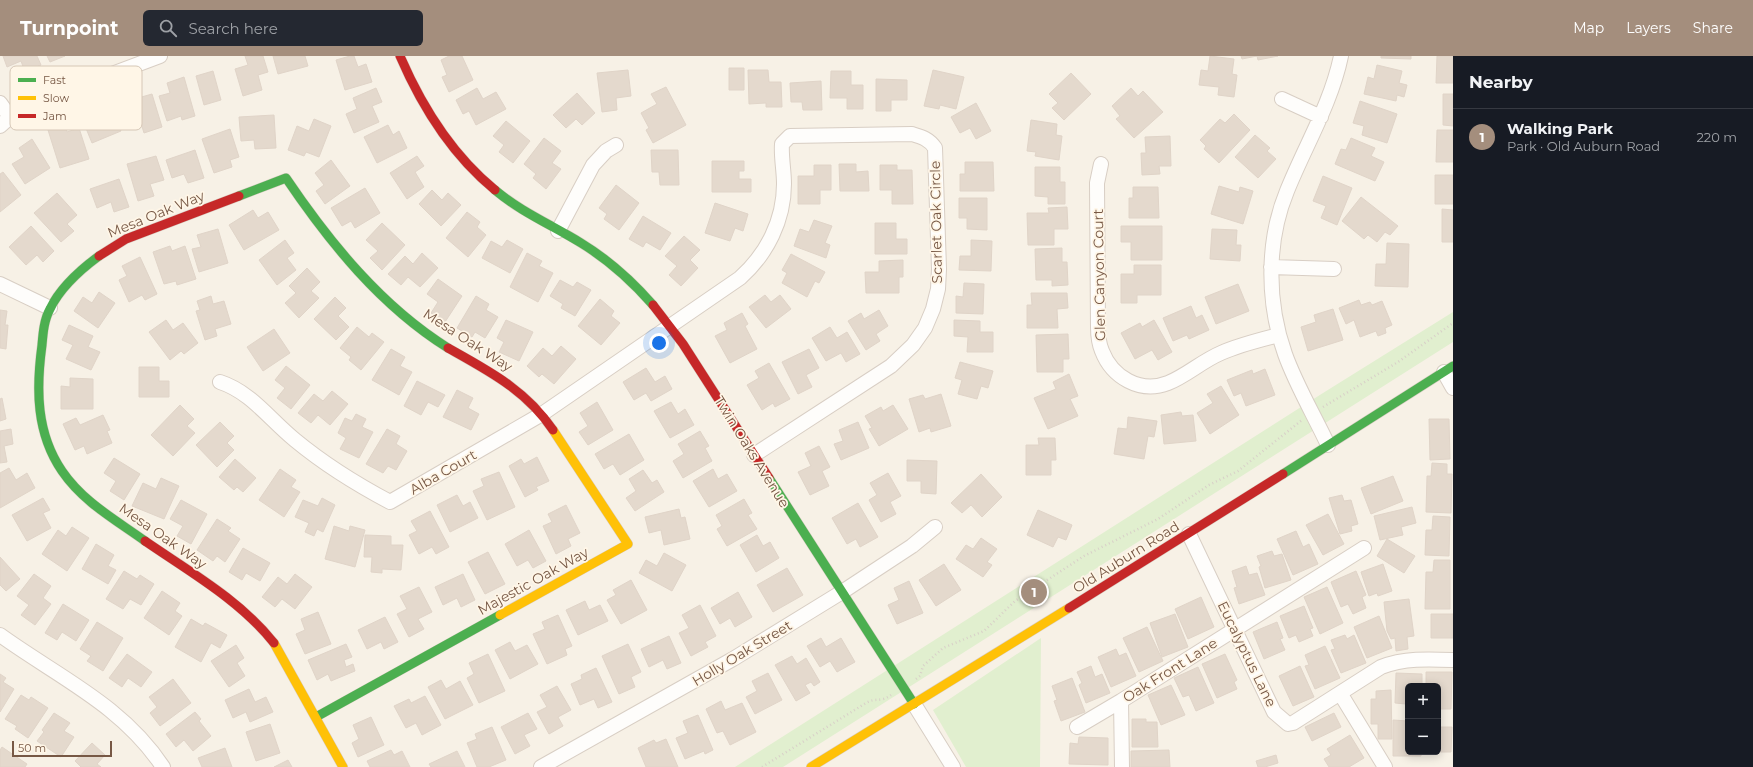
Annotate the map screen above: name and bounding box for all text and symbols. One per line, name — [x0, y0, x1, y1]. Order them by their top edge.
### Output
search box — [143, 10, 423, 46]
text: Turnpoint — [20, 17, 119, 40]
icon: search — [157, 17, 179, 39]
text: Search here — [189, 19, 278, 38]
text: Map — [1573, 19, 1604, 37]
text: Layers — [1626, 19, 1671, 37]
text: Share — [1693, 19, 1733, 37]
legend — [10, 66, 142, 130]
text: Nearby — [1469, 72, 1533, 92]
text: Fast — [43, 73, 67, 87]
text: Slow — [43, 91, 69, 105]
text: Jam — [42, 109, 67, 123]
text: Walking Park — [1507, 119, 1613, 138]
text: 1 — [1479, 129, 1485, 145]
text: 220 m — [1696, 129, 1737, 145]
text: Park · Old Auburn Road — [1507, 138, 1660, 154]
street label: Scarlet Oak Circle — [926, 160, 946, 284]
street label: Mesa Oak Way — [105, 186, 207, 242]
street label: Glen Canyon Court — [1089, 209, 1109, 341]
street label: Mesa Oak Way — [420, 304, 516, 376]
your location — [649, 333, 669, 353]
street label: Twin Oaks Avenue — [710, 393, 794, 511]
street label: Alba Court — [406, 445, 480, 498]
street label: Mesa Oak Way — [116, 499, 211, 573]
street label: Old Auburn Road — [1069, 517, 1183, 597]
street label: Majestic Oak Way — [474, 543, 592, 619]
pin: 1 — [1021, 577, 1047, 607]
street label: Eucalyptus Lane — [1214, 598, 1280, 710]
street label: Holly Oak Street — [689, 616, 795, 690]
street label: Oak Front Lane — [1119, 634, 1221, 706]
map controls — [1405, 683, 1441, 755]
button: + — [1405, 683, 1441, 719]
button: − — [1405, 719, 1441, 755]
scale bar — [12, 739, 112, 758]
text: 50 m — [18, 741, 46, 755]

